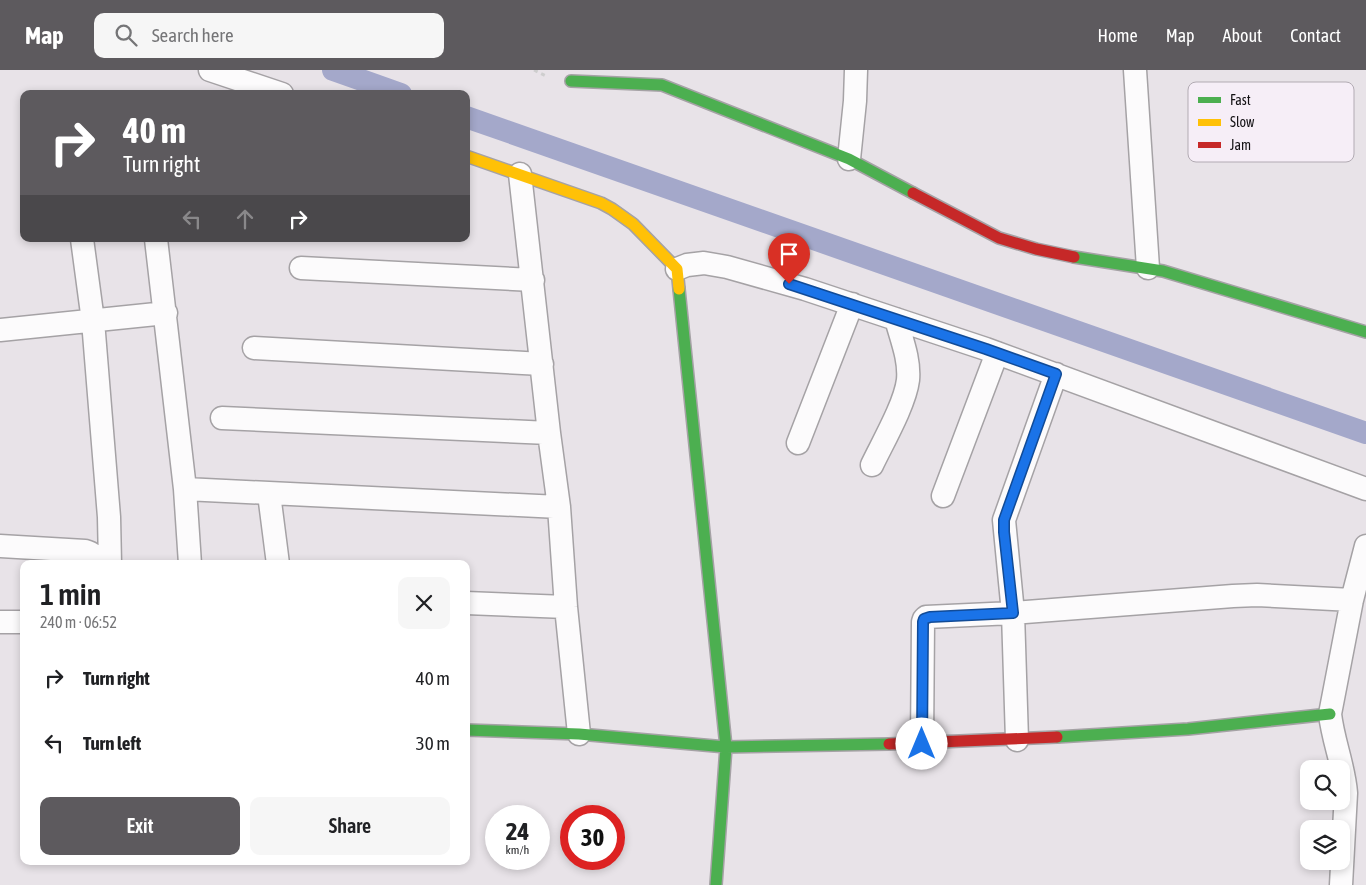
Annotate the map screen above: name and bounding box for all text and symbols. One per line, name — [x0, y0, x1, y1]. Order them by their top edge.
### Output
search box — [94, 13, 444, 58]
icon: search — [112, 21, 140, 49]
text: Map — [25, 22, 64, 49]
text: Search here — [152, 24, 234, 46]
text: Home — [1098, 25, 1138, 46]
text: Map — [1166, 25, 1195, 46]
text: About — [1223, 25, 1262, 46]
text: Contact — [1290, 25, 1341, 46]
legend — [1188, 82, 1354, 162]
text: Fast — [1230, 92, 1251, 108]
icon: right — [40, 110, 105, 175]
text: 40 m — [123, 110, 186, 150]
text: Slow — [1230, 114, 1255, 130]
text: Jam — [1230, 137, 1251, 153]
text: Turn right — [123, 151, 200, 177]
icon: left — [178, 205, 206, 233]
icon: ahead — [231, 205, 259, 233]
icon: right — [284, 205, 312, 233]
pin — [768, 233, 810, 284]
icon: arrive — [775, 240, 803, 268]
text: 1 min — [40, 577, 101, 611]
button: close — [398, 577, 450, 629]
text: 240 m · 06:52 — [40, 613, 117, 631]
icon: right — [40, 664, 68, 692]
text: Turn right — [83, 667, 150, 689]
text: 40 m — [416, 667, 450, 689]
position arrow — [895, 717, 947, 769]
icon: left — [40, 729, 68, 757]
text: Turn left — [83, 732, 141, 754]
text: 30 m — [416, 732, 450, 754]
map controls — [1300, 760, 1350, 870]
button: search — [1300, 760, 1350, 810]
button: Exit — [40, 797, 240, 855]
button: Share — [250, 797, 450, 855]
speed limit sign: 30 — [560, 805, 625, 870]
text: 24 — [506, 817, 529, 845]
button: layers — [1300, 820, 1350, 870]
text: km/h — [506, 843, 529, 857]

